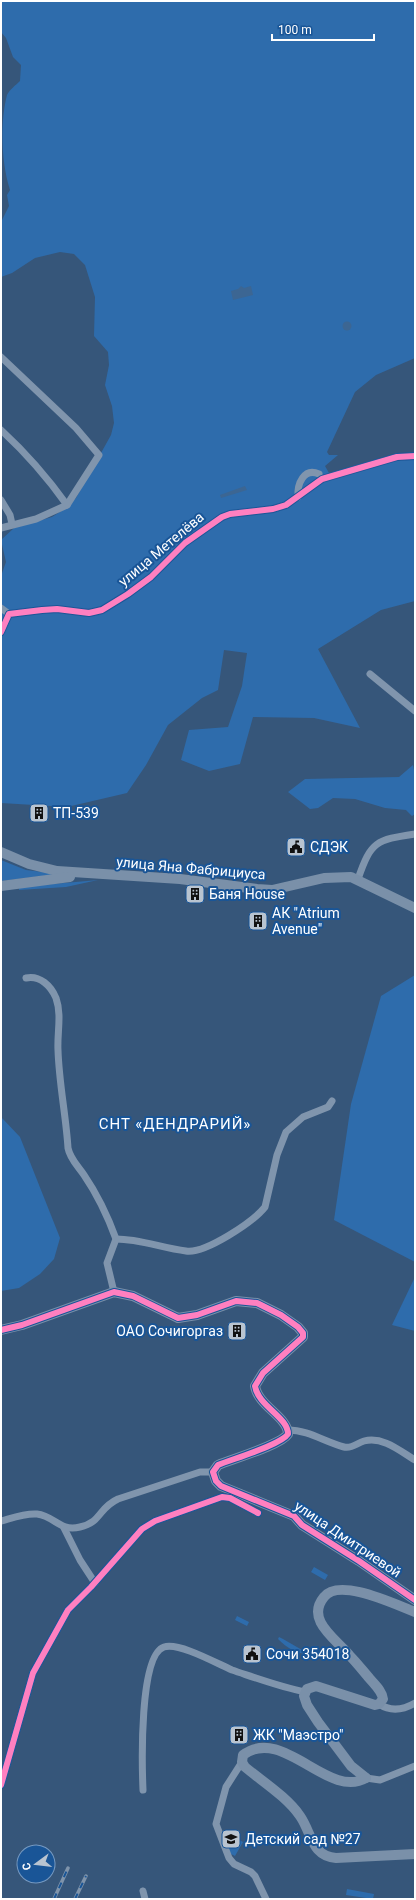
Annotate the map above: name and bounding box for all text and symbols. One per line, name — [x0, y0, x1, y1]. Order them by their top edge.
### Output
scale bar — [272, 16, 374, 42]
text: 100 m — [278, 23, 312, 37]
street label: улица Метелёва — [115, 509, 207, 589]
building icon: ТП-539 — [28, 802, 50, 824]
place label: ТП-539 — [53, 805, 99, 821]
public building icon: СДЭК — [285, 836, 307, 858]
place label: СДЭК — [310, 839, 348, 855]
street label: улица Яна Фабрициуса — [116, 854, 266, 882]
building icon: Баня House — [184, 883, 206, 905]
place label: Баня House — [209, 886, 285, 902]
place label: АК "Atrium Avenue" — [272, 905, 340, 937]
building icon: АК "Atrium Avenue" — [247, 910, 269, 932]
district label: СНТ «ДЕНДРАРИЙ» — [99, 1115, 251, 1133]
building icon: ОАО Сочигоргаз — [226, 1320, 248, 1342]
place label: ОАО Сочигоргаз — [116, 1323, 223, 1339]
street label: улица Дмитриевой — [292, 1497, 404, 1581]
public building icon: Сочи 354018 — [241, 1643, 263, 1665]
place label: Сочи 354018 — [266, 1646, 350, 1662]
building icon: ЖК "Маэстро" — [228, 1724, 250, 1746]
place label: ЖК "Маэстро" — [253, 1727, 344, 1743]
school or university icon: Детский сад №27 — [220, 1828, 242, 1850]
place label: Детский сад №27 — [245, 1831, 361, 1847]
north arrow — [16, 1844, 56, 1884]
text: С — [20, 1861, 34, 1872]

